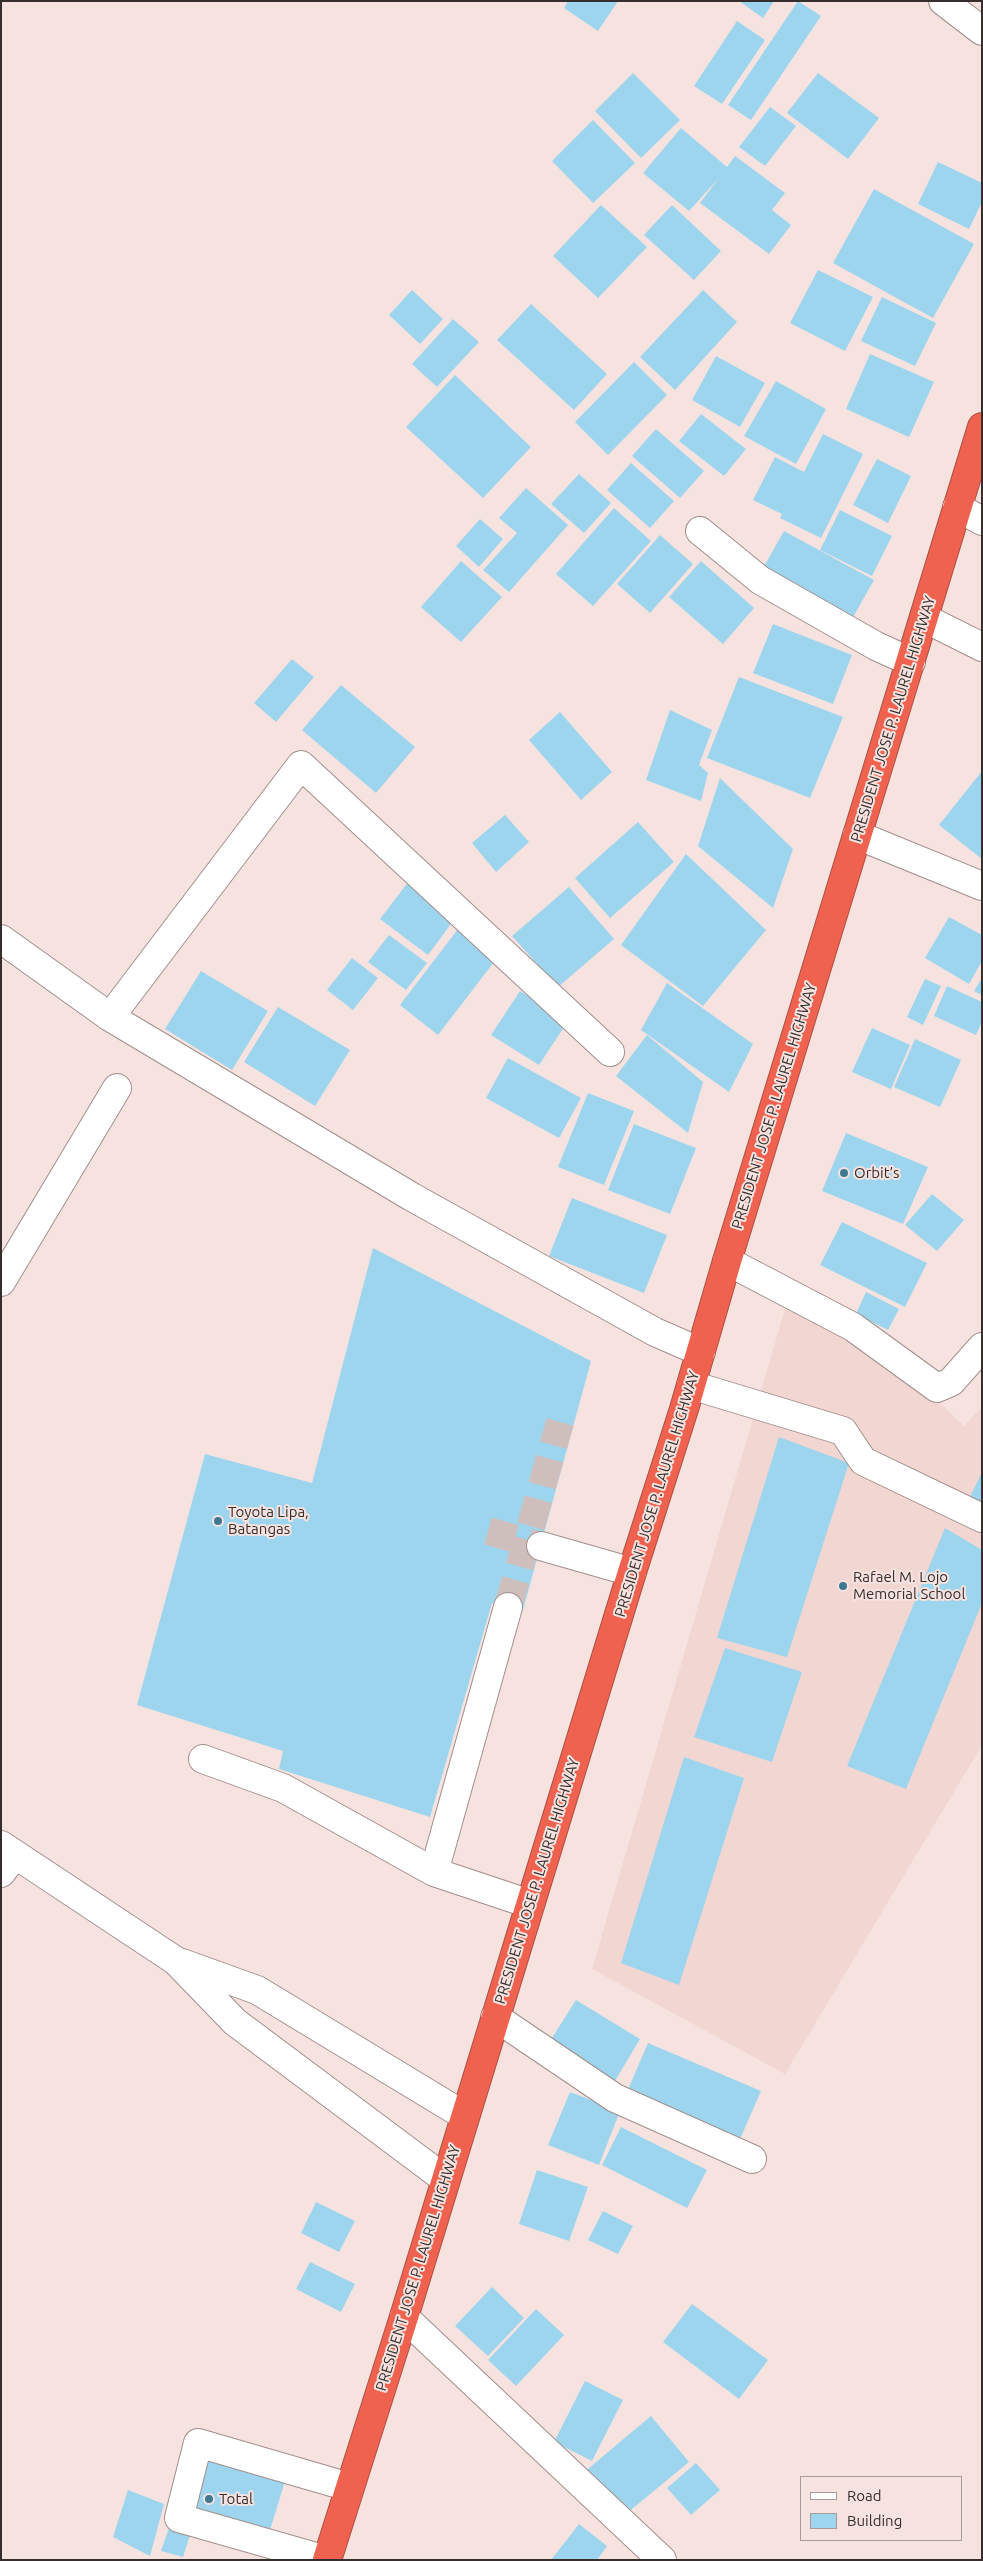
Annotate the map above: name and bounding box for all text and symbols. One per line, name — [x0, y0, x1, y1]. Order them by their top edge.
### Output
street label: PRESIDENT JOSE P. LAUREL HIGHWAY — [847, 594, 939, 844]
street label: PRESIDENT JOSE P. LAUREL HIGHWAY — [728, 981, 820, 1231]
place label: Orbit’s — [854, 1164, 899, 1182]
marker: Orbit’s — [838, 1167, 850, 1179]
street label: PRESIDENT JOSE P. LAUREL HIGHWAY — [611, 1369, 703, 1619]
place label: Toyota Lipa, Batangas — [228, 1503, 309, 1538]
marker: Toyota Lipa, Batangas — [212, 1515, 224, 1527]
place label: Rafael M. Lojo Memorial School — [853, 1568, 965, 1603]
marker: Rafael M. Lojo Memorial School — [837, 1580, 849, 1592]
street label: PRESIDENT JOSE P. LAUREL HIGHWAY — [491, 1756, 583, 2006]
street label: PRESIDENT JOSE P. LAUREL HIGHWAY — [372, 2143, 464, 2393]
legend — [800, 2476, 963, 2541]
text: Road — [847, 2487, 882, 2504]
place label: Total — [219, 2490, 253, 2508]
marker: Total — [203, 2493, 215, 2505]
text: Building — [847, 2512, 902, 2529]

